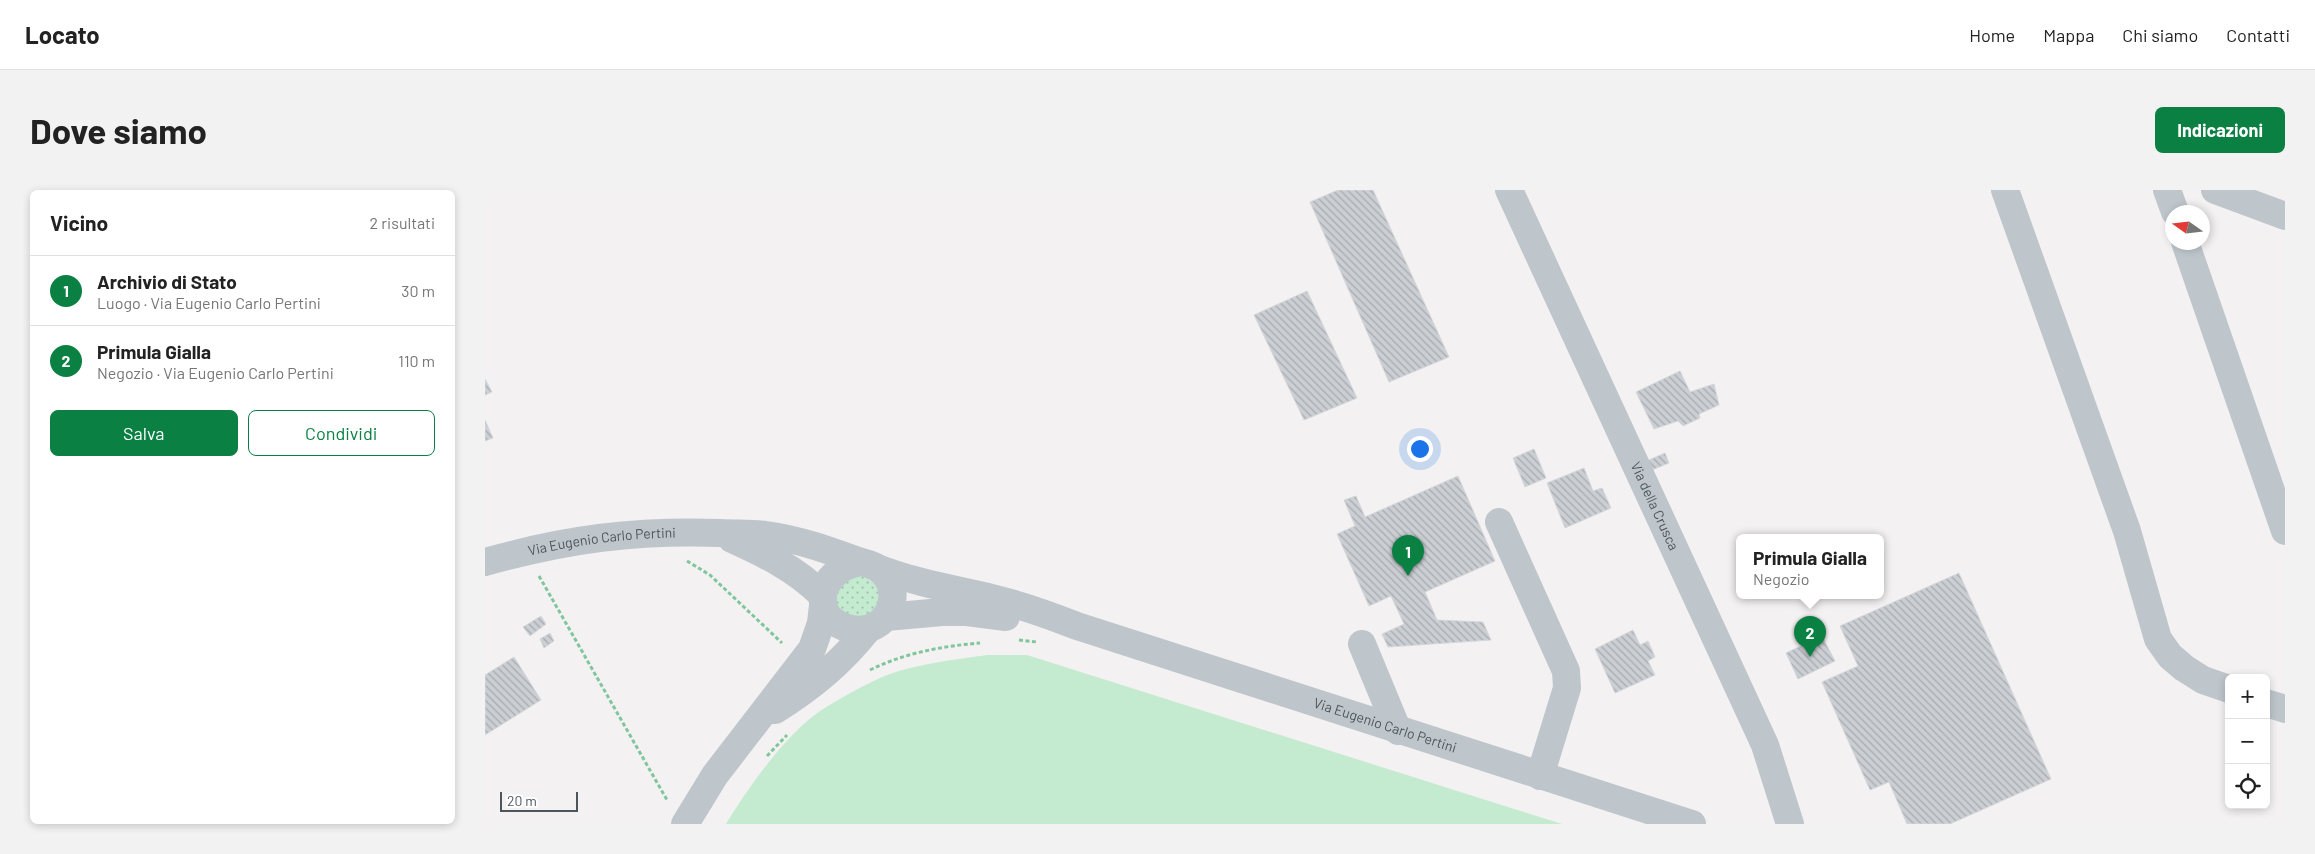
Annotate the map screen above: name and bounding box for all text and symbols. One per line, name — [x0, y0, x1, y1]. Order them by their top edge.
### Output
text: Locato — [25, 20, 100, 49]
text: Home — [1969, 24, 2015, 46]
text: Mappa — [2043, 24, 2094, 46]
text: Chi siamo — [2122, 24, 2198, 46]
text: Contatti — [2226, 24, 2290, 46]
button: Indicazioni — [2155, 107, 2285, 153]
text: Dove siamo — [30, 109, 207, 151]
north arrow — [2165, 205, 2210, 250]
text: Vicino — [50, 210, 108, 235]
text: 2 risultati — [370, 213, 435, 232]
text: Archivio di Stato — [97, 270, 237, 293]
text: 1 — [63, 281, 69, 300]
text: 30 m — [401, 281, 435, 300]
text: Luogo · Via Eugenio Carlo Pertini — [97, 293, 321, 312]
text: Primula Gialla — [97, 340, 211, 363]
text: 2 — [62, 351, 70, 370]
text: 110 m — [398, 351, 435, 370]
text: Negozio · Via Eugenio Carlo Pertini — [97, 363, 334, 382]
button: Salva — [50, 410, 238, 456]
button: Condividi — [248, 410, 435, 456]
your location — [1407, 436, 1433, 462]
street label: Via della Crusca — [1627, 459, 1683, 553]
street label: Via Eugenio Carlo Pertini — [526, 524, 676, 559]
popup — [1736, 534, 1884, 599]
pin: 1 — [1392, 535, 1424, 576]
text: Primula Gialla — [1753, 546, 1867, 569]
text: Negozio — [1753, 569, 1810, 588]
pin: 2 — [1794, 616, 1826, 657]
map controls — [2225, 674, 2270, 809]
button: + — [2225, 674, 2270, 719]
street label: Via Eugenio Carlo Pertini — [1312, 694, 1459, 756]
button: − — [2225, 719, 2270, 764]
button: locate — [2225, 764, 2270, 809]
scale bar — [500, 789, 577, 812]
text: 20 m — [507, 792, 537, 809]

